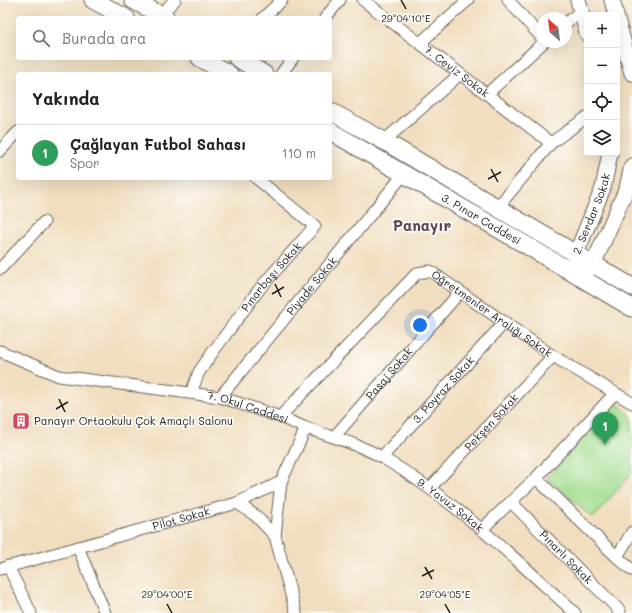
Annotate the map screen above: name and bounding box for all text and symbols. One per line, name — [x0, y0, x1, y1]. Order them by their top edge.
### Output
text: 29°04'10"E — [381, 11, 431, 25]
north arrow — [536, 12, 572, 48]
map controls — [584, 12, 620, 156]
button: + — [584, 12, 620, 48]
search box — [16, 16, 332, 60]
icon: search — [30, 27, 52, 49]
text: Burada ara — [62, 28, 146, 48]
street label: 7. Ceviz Sokak — [422, 42, 493, 101]
button: − — [584, 48, 620, 84]
button: locate — [584, 84, 620, 120]
text: Yakında — [32, 87, 100, 109]
button: layers — [584, 120, 620, 156]
text: Çağlayan Futbol Sahası — [70, 134, 246, 154]
text: 1 — [42, 144, 48, 161]
text: 110 m — [282, 144, 316, 161]
text: Spor — [70, 154, 100, 171]
street label: 2. Serdar Sokak — [569, 172, 613, 256]
street label: 3. Pınar Caddesi — [439, 190, 524, 248]
district label: Panayır — [393, 215, 451, 235]
street label: Pınarbaşı Sokak — [237, 239, 304, 314]
street label: Piyade Sokak — [283, 253, 340, 318]
street label: Öğretmenler Aralığı Sokak — [429, 266, 556, 360]
your location — [410, 315, 430, 335]
street label: Pasaj Sokak — [362, 344, 416, 402]
street label: 3. Poyraz Sokak — [409, 353, 477, 426]
street label: 7. Okul Caddesi — [207, 387, 291, 427]
street label: Pekşen Sokak — [461, 390, 521, 454]
building icon: Panayır Ortaokulu Çok Amaçlı Salonu — [11, 411, 31, 431]
pin: 1 — [592, 412, 618, 445]
place label: Panayır Ortaokulu Çok Amaçlı Salonu — [34, 413, 233, 428]
street label: 9. Yavuz Sokak — [415, 474, 487, 535]
street label: Pilot Sokak — [151, 503, 212, 533]
street label: Pınarlı Sokak — [537, 527, 597, 587]
text: 29°04'00"E — [141, 587, 193, 601]
text: 29°04'05"E — [420, 587, 471, 601]

